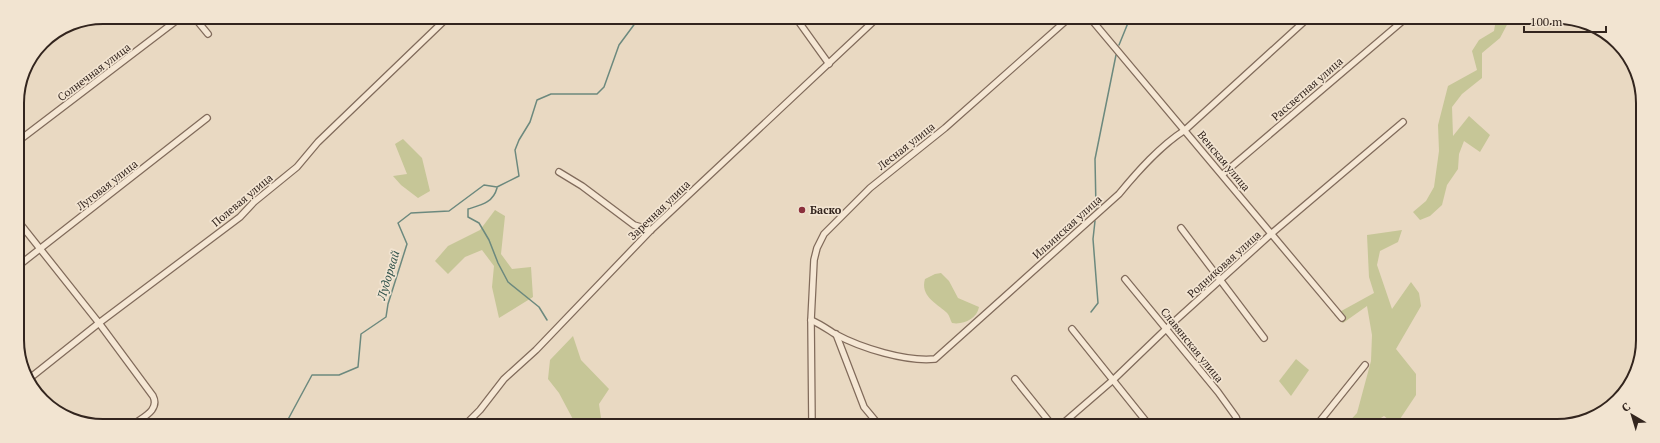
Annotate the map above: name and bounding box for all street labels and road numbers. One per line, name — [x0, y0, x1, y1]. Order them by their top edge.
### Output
street label: Солнечная улица — [55, 40, 134, 104]
street label: Рассветная улица — [1268, 54, 1346, 124]
street label: Лесная улица — [874, 119, 938, 173]
street label: Венская улица — [1195, 128, 1254, 194]
street label: Луговая улица — [73, 157, 141, 214]
street label: Полевая улица — [209, 170, 276, 230]
street label: Заречная улица — [625, 177, 693, 243]
street label: Ильинская улица — [1029, 192, 1105, 262]
street label: Родниковая улица — [1184, 227, 1264, 301]
street label: Славянская улица — [1158, 305, 1227, 386]

